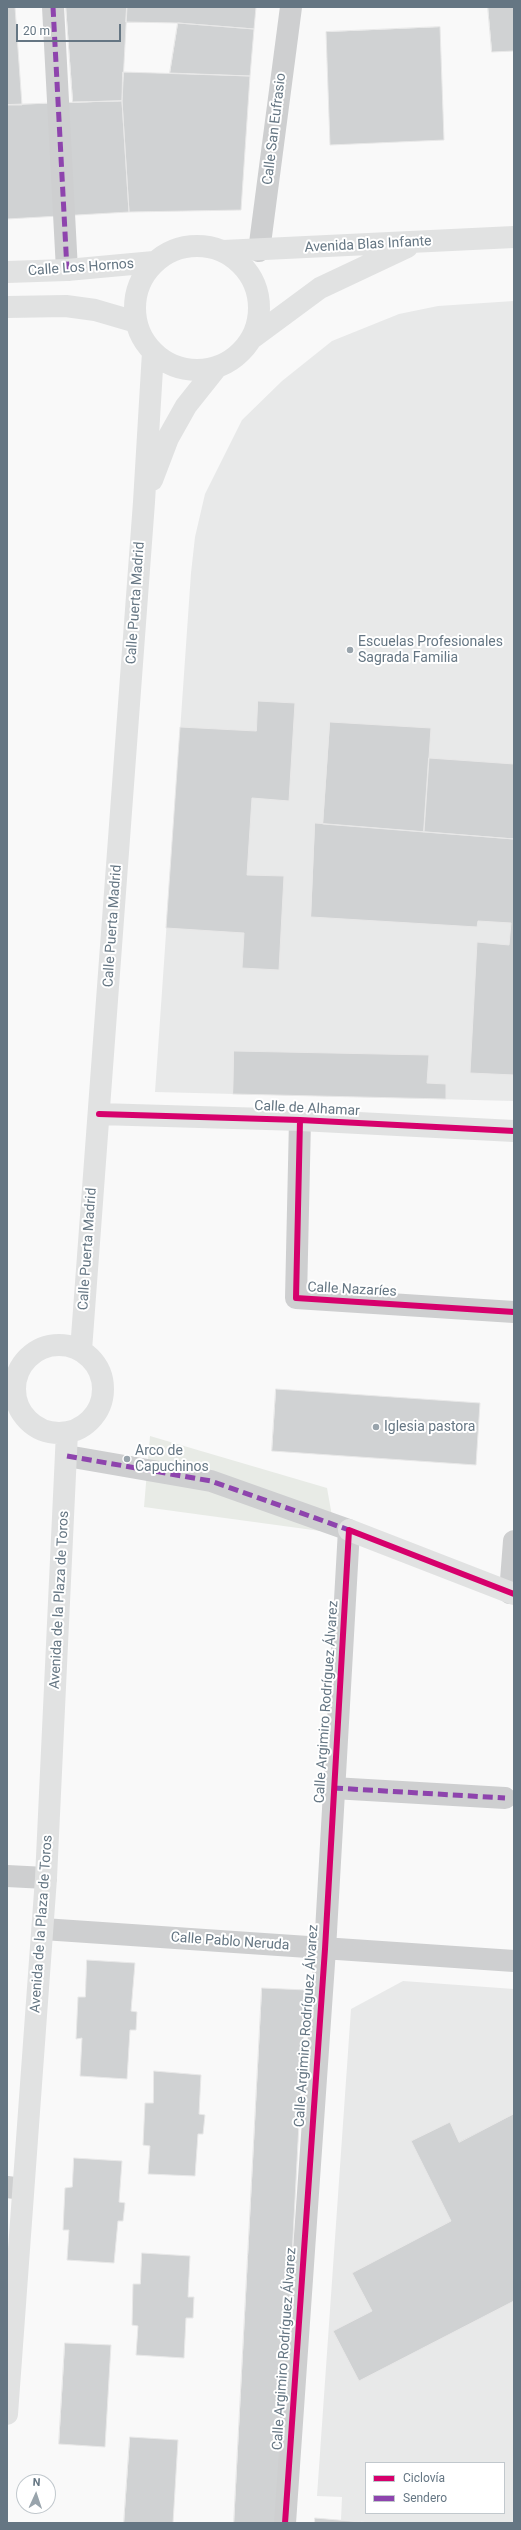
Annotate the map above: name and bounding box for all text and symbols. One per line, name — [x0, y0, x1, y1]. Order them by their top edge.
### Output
scale bar — [18, 16, 123, 42]
text: 20 m — [23, 24, 50, 38]
street label: Calle San Eufrasio — [260, 72, 290, 186]
street label: Avenida Blas Infante — [304, 233, 432, 257]
street label: Calle Los Hornos — [27, 256, 135, 280]
street label: Calle Puerta Madrid — [123, 541, 149, 665]
place label: Escuelas Profesionales Sagrada Familia — [358, 634, 503, 666]
marker: Escuelas Profesionales Sagrada Familia — [345, 645, 355, 655]
street label: Calle Puerta Madrid — [100, 864, 126, 988]
street label: Calle de Alhamar — [254, 1098, 360, 1120]
street label: Calle Puerta Madrid — [75, 1187, 101, 1311]
street label: Calle Nazaríes — [307, 1279, 397, 1301]
place label: Iglesia pastora — [384, 1419, 475, 1435]
marker: Iglesia pastora — [371, 1422, 381, 1432]
place label: Arco de Capuchinos — [135, 1443, 209, 1476]
marker: Arco de Capuchinos — [122, 1454, 132, 1464]
street label: Avenida de la Plaza de Toros — [47, 1510, 73, 1690]
street label: Calle Argimiro Rodríguez Álvarez — [312, 1600, 342, 1804]
street label: Avenida de la Plaza de Toros — [27, 1834, 57, 2014]
street label: Calle Argimiro Rodríguez Álvarez — [292, 1924, 322, 2128]
street label: Calle Pablo Neruda — [170, 1929, 290, 1955]
street label: Calle Argimiro Rodríguez Álvarez — [270, 2247, 300, 2451]
legend — [365, 2462, 505, 2514]
text: Ciclovía — [403, 2471, 445, 2485]
north arrow — [16, 2474, 56, 2514]
text: N — [32, 2476, 41, 2489]
text: Sendero — [403, 2491, 447, 2505]

